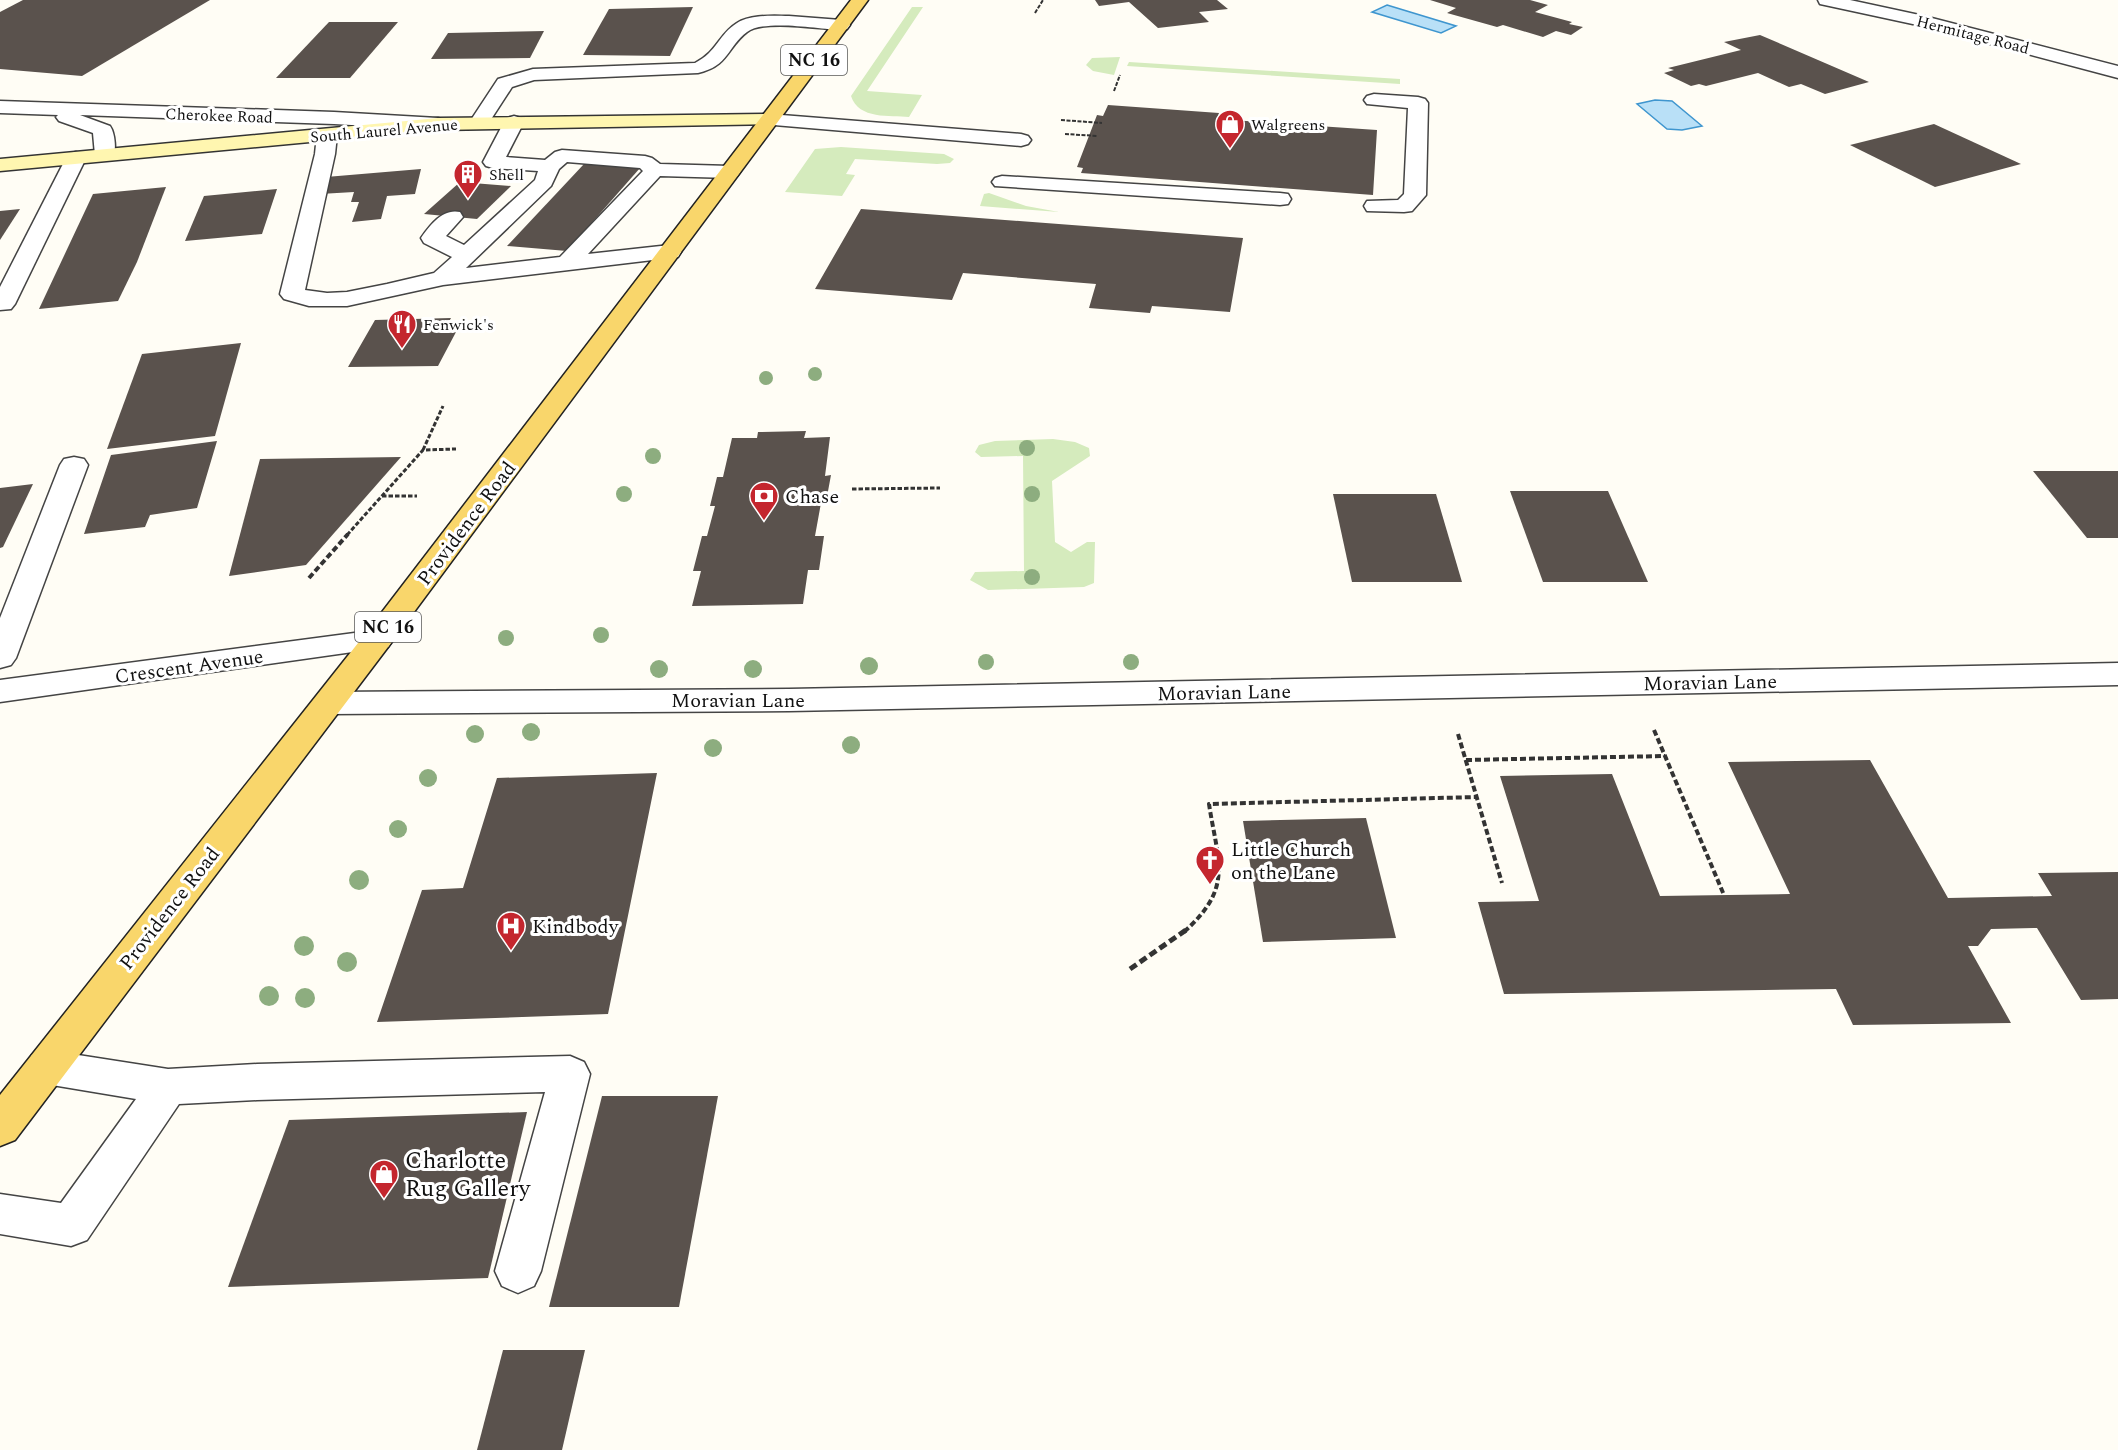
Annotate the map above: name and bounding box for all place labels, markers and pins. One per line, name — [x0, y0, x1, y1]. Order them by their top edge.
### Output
shop icon: Walgreens — [1214, 108, 1246, 150]
place label: Walgreens — [1251, 113, 1325, 137]
building icon: Shell — [452, 158, 484, 200]
place label: Shell — [489, 163, 524, 187]
restaurant icon: Fenwick's — [386, 308, 418, 350]
place label: Fenwick's — [423, 313, 494, 337]
bank icon: Chase — [748, 480, 780, 522]
place label: Chase — [785, 482, 839, 512]
place label: Little Church on the Lane — [1231, 835, 1351, 888]
church icon: Little Church on the Lane — [1194, 844, 1226, 886]
hospital icon: Kindbody — [495, 910, 527, 952]
place label: Kindbody — [532, 912, 620, 942]
place label: Charlotte Rug Gallery — [405, 1143, 532, 1207]
shop icon: Charlotte Rug Gallery — [368, 1158, 400, 1200]

